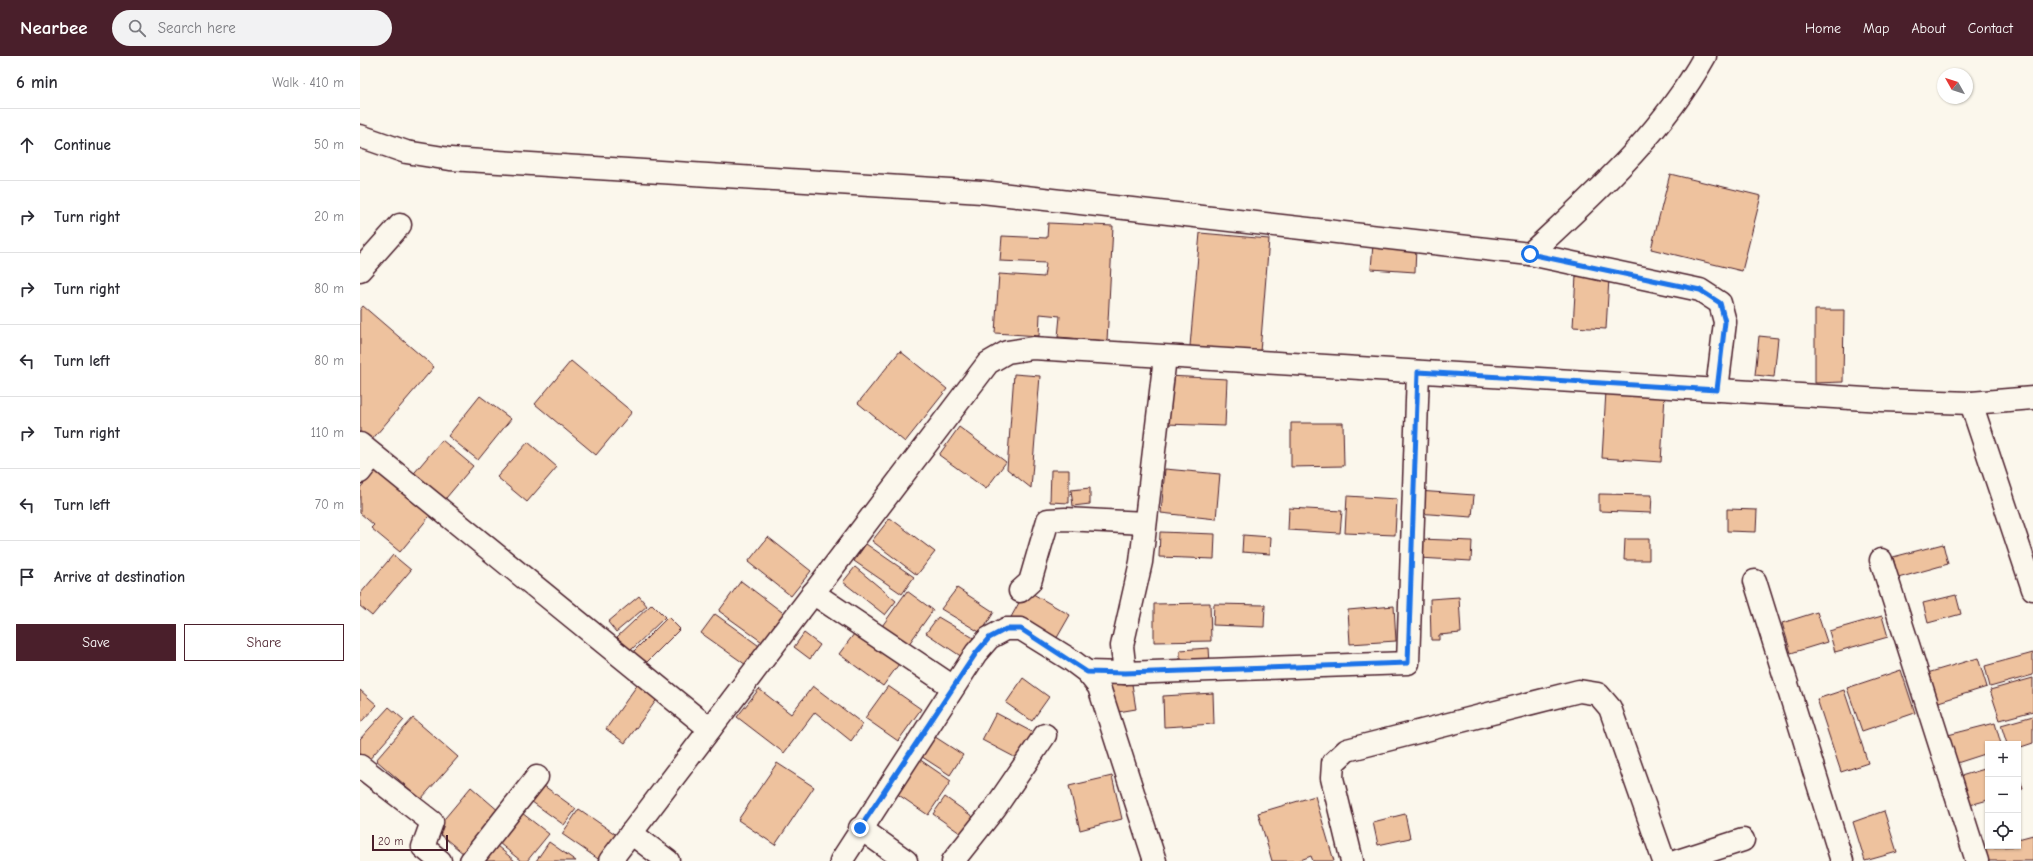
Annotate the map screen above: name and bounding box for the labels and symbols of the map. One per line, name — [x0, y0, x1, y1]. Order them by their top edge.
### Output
north arrow — [1937, 68, 1973, 104]
route start — [1521, 245, 1539, 263]
route end — [851, 819, 869, 837]
scale bar — [372, 833, 448, 852]

